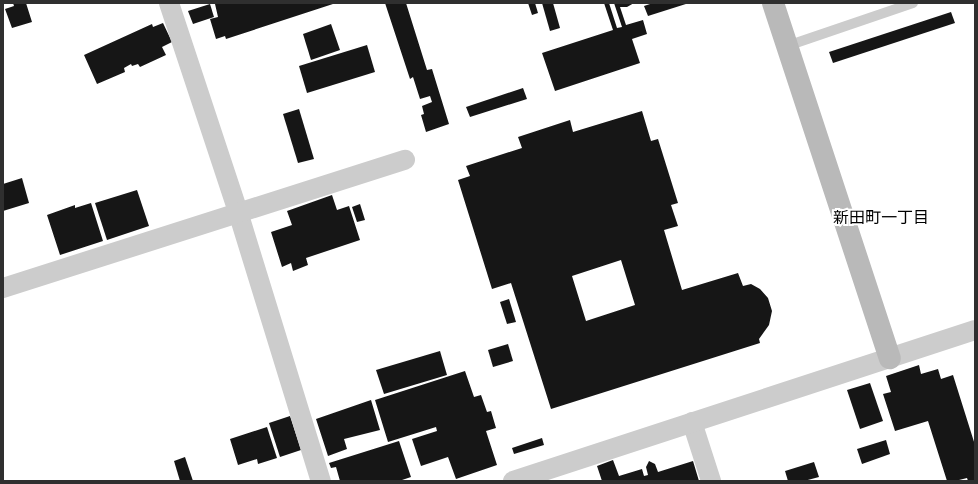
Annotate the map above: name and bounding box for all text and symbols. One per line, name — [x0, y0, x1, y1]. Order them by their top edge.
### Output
district label: 新田町一丁目 — [833, 208, 929, 228]

